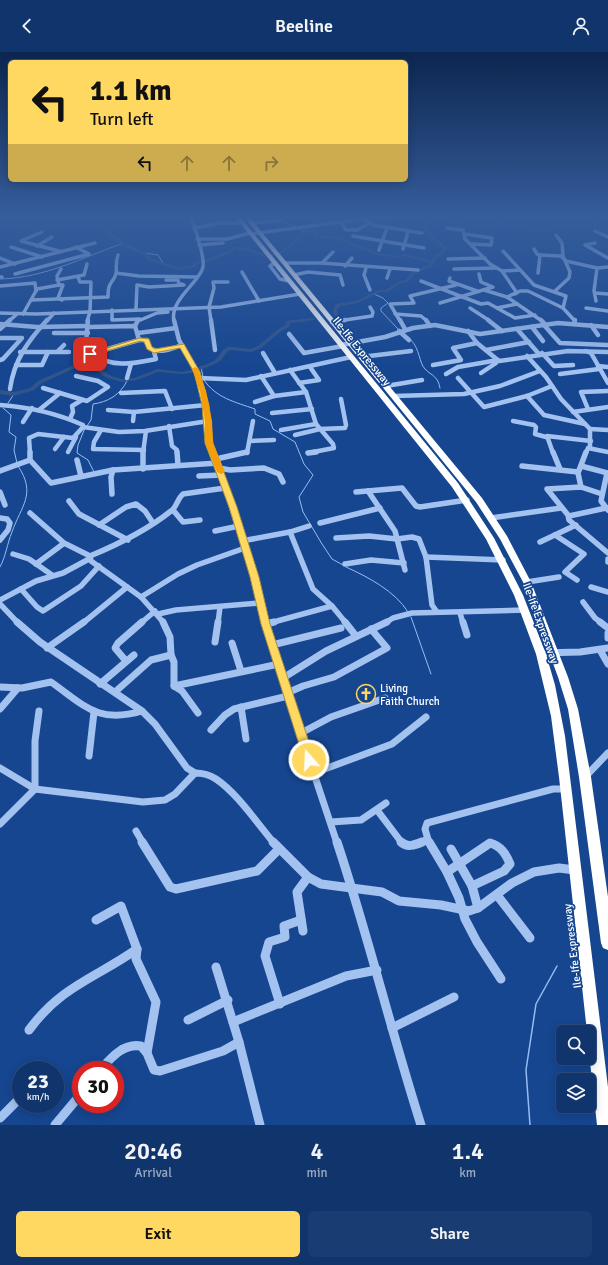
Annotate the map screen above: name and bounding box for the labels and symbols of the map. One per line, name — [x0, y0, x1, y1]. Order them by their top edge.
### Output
street label: Ile-Ife Expressway — [330, 314, 394, 389]
pin — [73, 337, 107, 371]
street label: Ile-Ife Expressway — [520, 581, 561, 666]
place label: Living Faith Church — [380, 682, 440, 708]
church icon: Living Faith Church — [355, 683, 377, 705]
position arrow — [288, 739, 330, 781]
street label: Ile-Ife Expressway — [561, 902, 584, 989]
speed limit sign: 30 — [72, 1061, 124, 1113]

